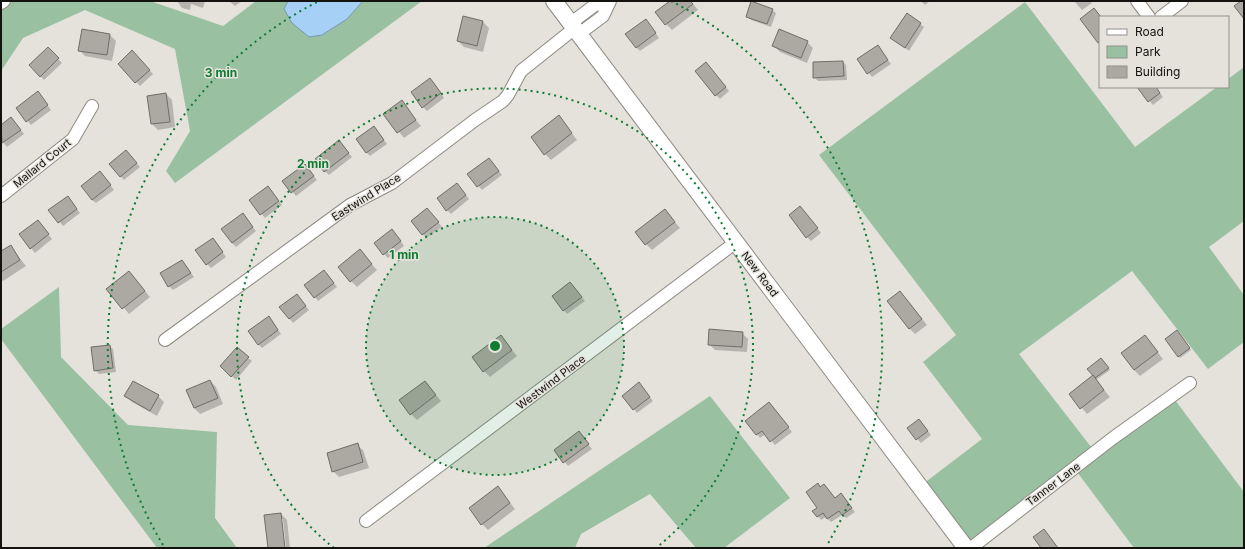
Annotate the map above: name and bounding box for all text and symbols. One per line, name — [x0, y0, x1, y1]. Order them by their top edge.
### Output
legend — [1099, 16, 1229, 88]
text: Road — [1135, 24, 1164, 39]
text: Park — [1135, 44, 1161, 59]
text: Building — [1135, 64, 1180, 79]
text: 3 min — [205, 65, 237, 80]
street label: Mallard Court — [10, 135, 74, 191]
text: 2 min — [297, 156, 329, 171]
street label: Eastwind Place — [329, 170, 403, 224]
text: 1 min — [389, 247, 419, 262]
street label: New Road — [738, 249, 782, 299]
centre of rings — [488, 339, 502, 353]
street label: Westwind Place — [514, 351, 588, 413]
street label: Tanner Lane — [1023, 459, 1083, 509]

